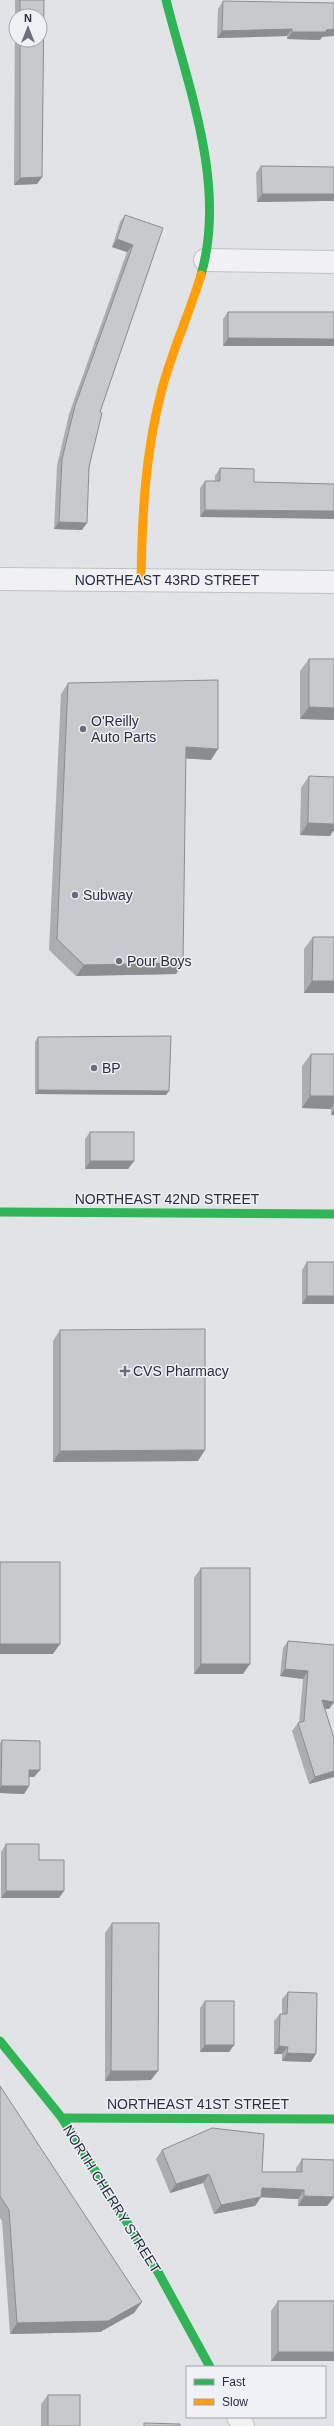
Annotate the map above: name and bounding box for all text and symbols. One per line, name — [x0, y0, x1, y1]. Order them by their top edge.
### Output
north arrow — [8, 8, 48, 48]
text: N — [24, 12, 32, 24]
street label: NORTHEAST 43RD STREET — [75, 572, 260, 588]
place label: O'Reilly Auto Parts — [91, 713, 156, 745]
marker: O'Reilly Auto Parts — [78, 724, 88, 734]
place label: Subway — [83, 887, 133, 903]
marker: Subway — [70, 890, 80, 900]
place label: Pour Boys — [127, 953, 192, 969]
marker: Pour Boys — [114, 956, 124, 966]
place label: BP — [102, 1060, 121, 1076]
marker: BP — [89, 1063, 99, 1073]
street label: NORTHEAST 42ND STREET — [75, 1191, 260, 1207]
place label: CVS Pharmacy — [133, 1363, 229, 1379]
marker: CVS Pharmacy — [120, 1366, 130, 1376]
street label: NORTHEAST 41ST STREET — [107, 2096, 289, 2112]
street label: NORTH CHERRY STREET — [60, 2122, 164, 2276]
legend — [186, 2366, 326, 2418]
text: Fast — [222, 2375, 246, 2389]
text: Slow — [222, 2395, 248, 2409]

